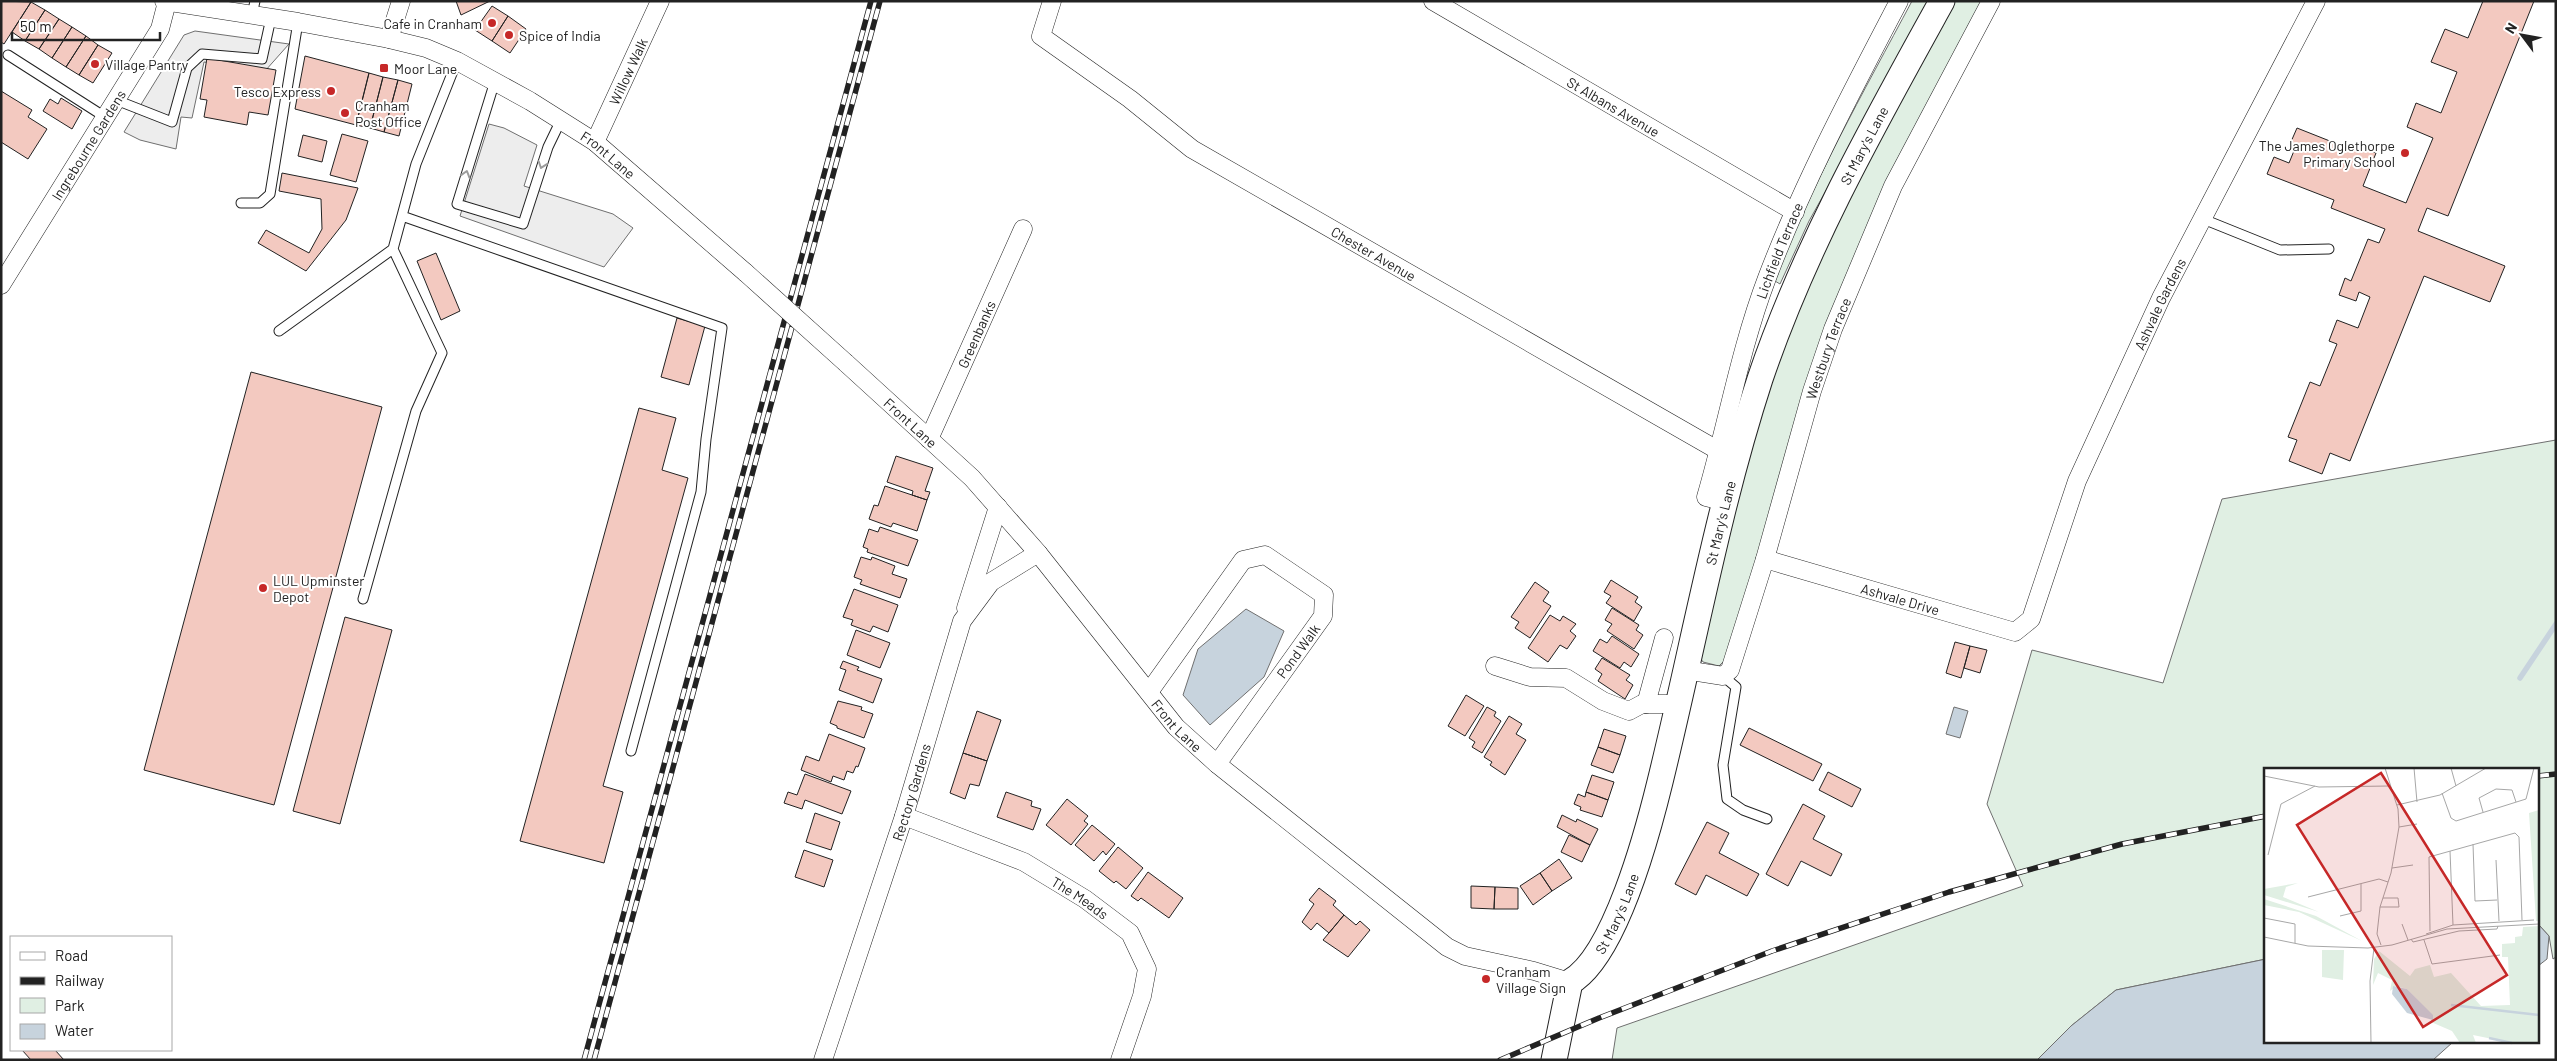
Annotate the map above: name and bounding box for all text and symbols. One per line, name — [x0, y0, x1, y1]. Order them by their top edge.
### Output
scale bar — [12, 10, 160, 42]
north arrow — [2497, 10, 2547, 60]
place label: Cafe in Cranham — [383, 15, 482, 32]
text: 50 m — [20, 17, 52, 35]
marker: Cafe in Cranham — [486, 17, 498, 29]
text: N — [2501, 19, 2520, 36]
place label: Spice of India — [519, 27, 601, 44]
marker: Spice of India — [503, 29, 515, 41]
street label: Willow Walk — [605, 35, 650, 107]
place label: Village Pantry — [105, 56, 189, 73]
marker: Village Pantry — [89, 58, 101, 70]
place label: Moor Lane — [394, 60, 457, 77]
marker: Moor Lane — [378, 62, 390, 74]
street label: St Albans Avenue — [1564, 73, 1663, 140]
place label: Tesco Express — [234, 83, 321, 100]
marker: Tesco Express — [325, 85, 337, 97]
street label: Ingrebourne Gardens — [47, 86, 129, 203]
place label: Cranham Post Office — [355, 97, 422, 130]
street label: St Mary's Lane — [1836, 103, 1891, 187]
marker: Cranham Post Office — [339, 107, 351, 119]
street label: Front Lane — [578, 127, 639, 182]
place label: The James Oglethorpe Primary School — [2259, 137, 2395, 170]
marker: The James Oglethorpe Primary School — [2399, 147, 2411, 159]
one-way arrow — [538, 160, 548, 169]
one-way arrow — [461, 171, 471, 179]
street label: Lichfield Terrace — [1752, 200, 1806, 301]
street label: Chester Avenue — [1329, 222, 1419, 284]
street label: Ashvale Gardens — [2130, 255, 2189, 352]
street label: Westbury Terrace — [1802, 295, 1854, 401]
street label: Greenbanks — [953, 297, 999, 370]
street label: Front Lane — [881, 394, 941, 451]
street label: St Mary's Lane — [1701, 479, 1739, 566]
place label: LUL Upminster Depot — [273, 572, 364, 605]
street label: Ashvale Drive — [1859, 579, 1942, 618]
marker: LUL Upminster Depot — [257, 582, 269, 594]
street label: Pond Walk — [1273, 621, 1323, 681]
street label: Front Lane — [1148, 695, 1206, 755]
street label: Rectory Gardens — [888, 741, 934, 843]
inset map — [2264, 768, 2540, 1044]
street label: St Mary's Lane — [1591, 871, 1642, 957]
street label: The Meads — [1049, 872, 1112, 923]
legend — [10, 936, 172, 1051]
text: Road — [55, 946, 88, 964]
place label: Cranham Village Sign — [1496, 963, 1566, 996]
text: Railway — [55, 971, 104, 989]
marker: Cranham Village Sign — [1480, 973, 1492, 985]
text: Park — [55, 996, 85, 1014]
text: Water — [55, 1021, 94, 1039]

